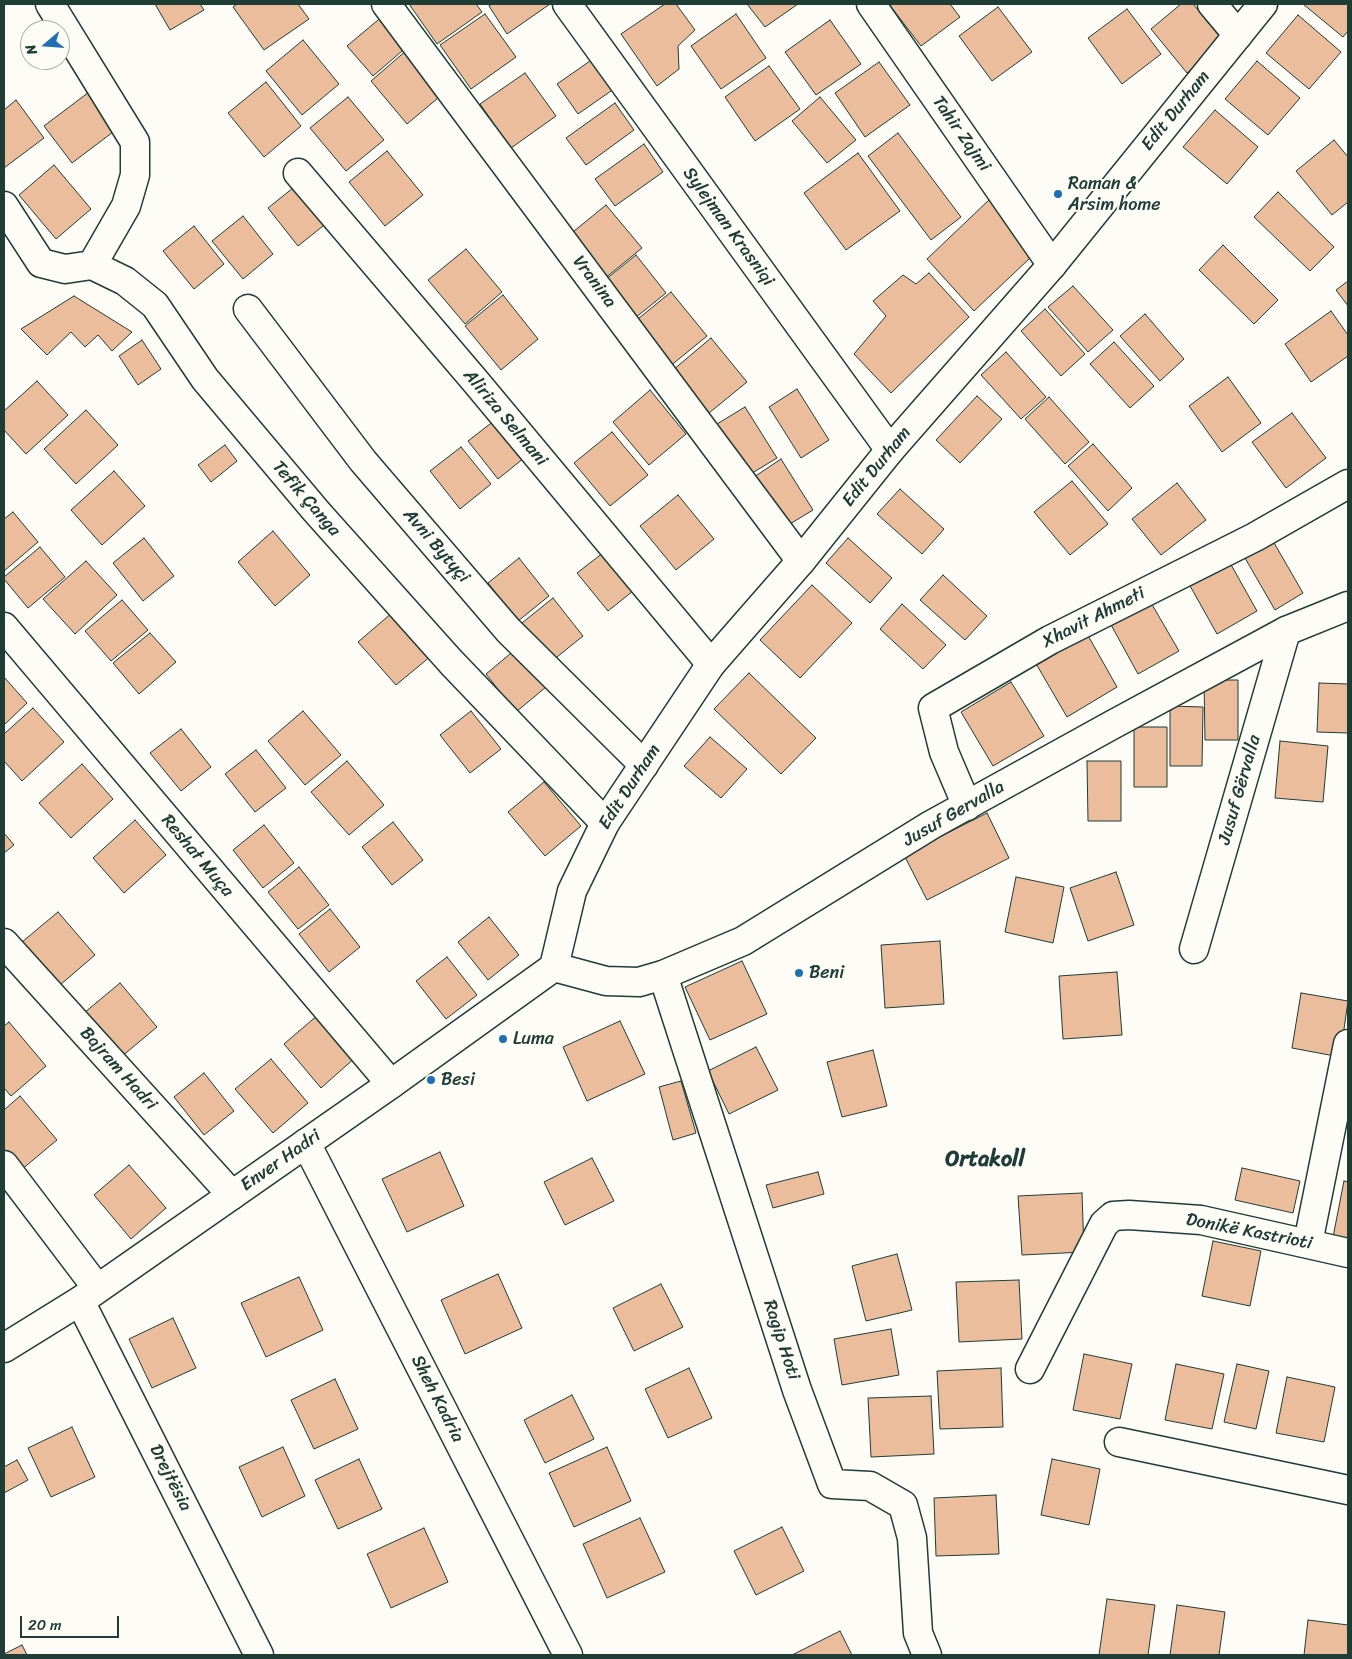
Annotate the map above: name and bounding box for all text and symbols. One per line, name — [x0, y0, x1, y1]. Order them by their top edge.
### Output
north arrow — [20, 20, 70, 70]
text: N — [18, 41, 45, 58]
street label: Edit Durham — [1137, 66, 1215, 156]
street label: Tahir Zajmi — [927, 92, 995, 176]
street label: Sylejman Krasniqi — [678, 163, 778, 291]
place label: Raman & Arsim home — [1068, 173, 1161, 215]
marker: Raman & Arsim home — [1052, 188, 1064, 200]
street label: Vranina — [567, 252, 621, 312]
street label: Aliriza Selmani — [458, 365, 552, 471]
street label: Edit Durham — [838, 422, 916, 512]
street label: Tefik Çanga — [267, 457, 345, 541]
street label: Avni Bytyçi — [398, 504, 474, 588]
street label: Xhavit Ahmeti — [1039, 583, 1149, 653]
street label: Jusuf Gërvalla — [1214, 733, 1266, 847]
street label: Edit Durham — [595, 740, 665, 834]
street label: Jusuf Gervalla — [900, 776, 1008, 852]
street label: Reshat Muça — [156, 810, 238, 902]
place label: Beni — [809, 962, 844, 984]
marker: Beni — [793, 967, 805, 979]
street label: Bajram Hadri — [75, 1023, 161, 1115]
place label: Luma — [513, 1028, 554, 1050]
marker: Luma — [497, 1033, 509, 1045]
place label: Besi — [441, 1069, 475, 1091]
marker: Besi — [425, 1074, 437, 1086]
street label: Enver Hadri — [237, 1125, 325, 1197]
district label: Ortakoll — [945, 1147, 1025, 1173]
street label: Donikë Kastrioti — [1184, 1209, 1314, 1255]
street label: Ragip Hoti — [758, 1297, 804, 1383]
street label: Sheh Kadria — [406, 1352, 468, 1446]
street label: Drejtësia — [144, 1441, 196, 1515]
scale bar — [22, 1606, 121, 1638]
text: 20 m — [28, 1612, 62, 1638]

